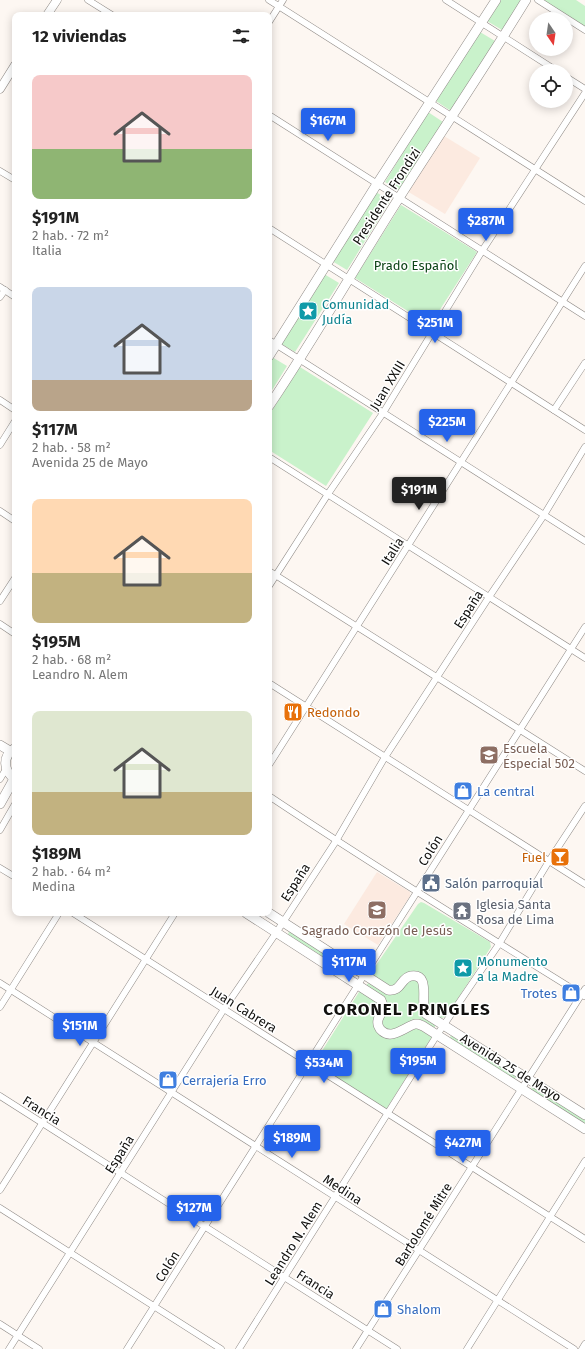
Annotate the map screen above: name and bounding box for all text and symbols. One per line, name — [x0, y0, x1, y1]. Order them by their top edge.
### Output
north arrow — [529, 12, 573, 56]
map controls — [529, 12, 573, 108]
icon: filters — [230, 25, 252, 47]
text: 12 viviendas — [32, 26, 127, 47]
button: locate — [529, 64, 573, 108]
icon: home — [106, 101, 178, 173]
pin: $167M — [300, 108, 356, 142]
text: $167M — [310, 113, 346, 128]
street label: Presidente Frondizi — [349, 145, 423, 248]
text: $191M — [32, 207, 79, 228]
pin: $287M — [458, 208, 514, 242]
text: $287M — [467, 213, 505, 228]
text: 2 hab. · 72 m² — [32, 228, 109, 243]
text: Italia — [32, 243, 62, 258]
park label: Prado Español — [374, 258, 458, 273]
place label: Comunidad Judía — [322, 297, 389, 327]
place icon: Comunidad Judía — [297, 300, 319, 322]
pin: $251M — [407, 310, 463, 344]
icon: home — [106, 313, 178, 385]
text: $251M — [417, 315, 453, 330]
street label: Juan XXIII — [367, 358, 408, 413]
pin: $225M — [419, 409, 475, 443]
text: $225M — [428, 414, 466, 429]
text: $117M — [32, 419, 78, 440]
text: 2 hab. · 58 m² — [32, 440, 111, 455]
text: Avenida 25 de Mayo — [32, 455, 148, 470]
pin: $191M — [391, 477, 447, 511]
text: $191M — [401, 482, 437, 497]
icon: home — [106, 525, 178, 597]
street label: Italia — [378, 535, 407, 568]
street label: España — [451, 587, 486, 631]
text: $195M — [32, 631, 81, 652]
text: 2 hab. · 68 m² — [32, 652, 111, 667]
text: Leandro N. Alem — [32, 667, 128, 682]
restaurant icon: Redondo — [282, 701, 304, 723]
place label: Redondo — [307, 705, 360, 720]
icon: home — [106, 737, 178, 809]
place label: Escuela Especial 502 — [503, 741, 575, 771]
school or university icon: Escuela Especial 502 — [478, 744, 500, 766]
shop icon: La central — [452, 780, 474, 802]
place label: La central — [477, 784, 535, 799]
street label: Colón — [415, 832, 446, 868]
text: $189M — [32, 843, 81, 864]
bar icon: Fuel — [549, 846, 571, 868]
place label: Fuel — [522, 850, 546, 865]
street label: España — [278, 860, 313, 904]
text: 2 hab. · 64 m² — [32, 864, 111, 879]
public building icon: Salón parroquial — [420, 872, 442, 894]
place label: Salón parroquial — [445, 876, 543, 891]
text: Medina — [32, 879, 75, 894]
place label: Iglesia Santa Rosa de Lima — [476, 897, 554, 927]
school or university icon: Sagrado Corazón de Jesús — [366, 899, 388, 921]
temple icon: Iglesia Santa Rosa de Lima — [451, 900, 473, 922]
place label: Sagrado Corazón de Jesús — [302, 923, 452, 938]
pin: $117M — [321, 949, 377, 983]
text: $117M — [332, 954, 366, 969]
place label: Monumento a la Madre — [477, 954, 548, 984]
place icon: Monumento a la Madre — [452, 957, 474, 979]
shop icon: Trotes — [560, 982, 582, 1004]
street label: Juan Cabrera — [208, 983, 279, 1036]
place label: Trotes — [521, 986, 557, 1001]
district label: CORONEL PRINGLES — [323, 999, 491, 1020]
pin: $151M — [52, 1013, 108, 1047]
text: $151M — [62, 1018, 98, 1033]
street label: Avenida 25 de Mayo — [458, 1030, 564, 1105]
pin: $195M — [390, 1048, 446, 1082]
pin: $534M — [296, 1050, 352, 1084]
text: $195M — [399, 1053, 437, 1068]
text: $534M — [305, 1055, 343, 1070]
shop icon: Cerrajería Erro — [157, 1069, 179, 1091]
place label: Cerrajería Erro — [182, 1073, 267, 1088]
street label: Francia — [20, 1093, 64, 1128]
pin: $189M — [264, 1125, 320, 1159]
text: $189M — [273, 1130, 311, 1145]
pin: $427M — [435, 1130, 491, 1164]
street label: España — [102, 1132, 137, 1176]
text: $427M — [444, 1135, 482, 1150]
street label: Medina — [320, 1171, 365, 1208]
street label: Bartolomé Mitre — [392, 1180, 455, 1269]
pin: $127M — [166, 1195, 222, 1229]
street label: Leandro N. Alem — [262, 1199, 325, 1288]
text: $127M — [176, 1200, 212, 1215]
street label: Colón — [152, 1248, 183, 1284]
street label: Francia — [294, 1267, 337, 1302]
shop icon: Shalom — [372, 1298, 394, 1320]
place label: Shalom — [397, 1302, 441, 1317]

